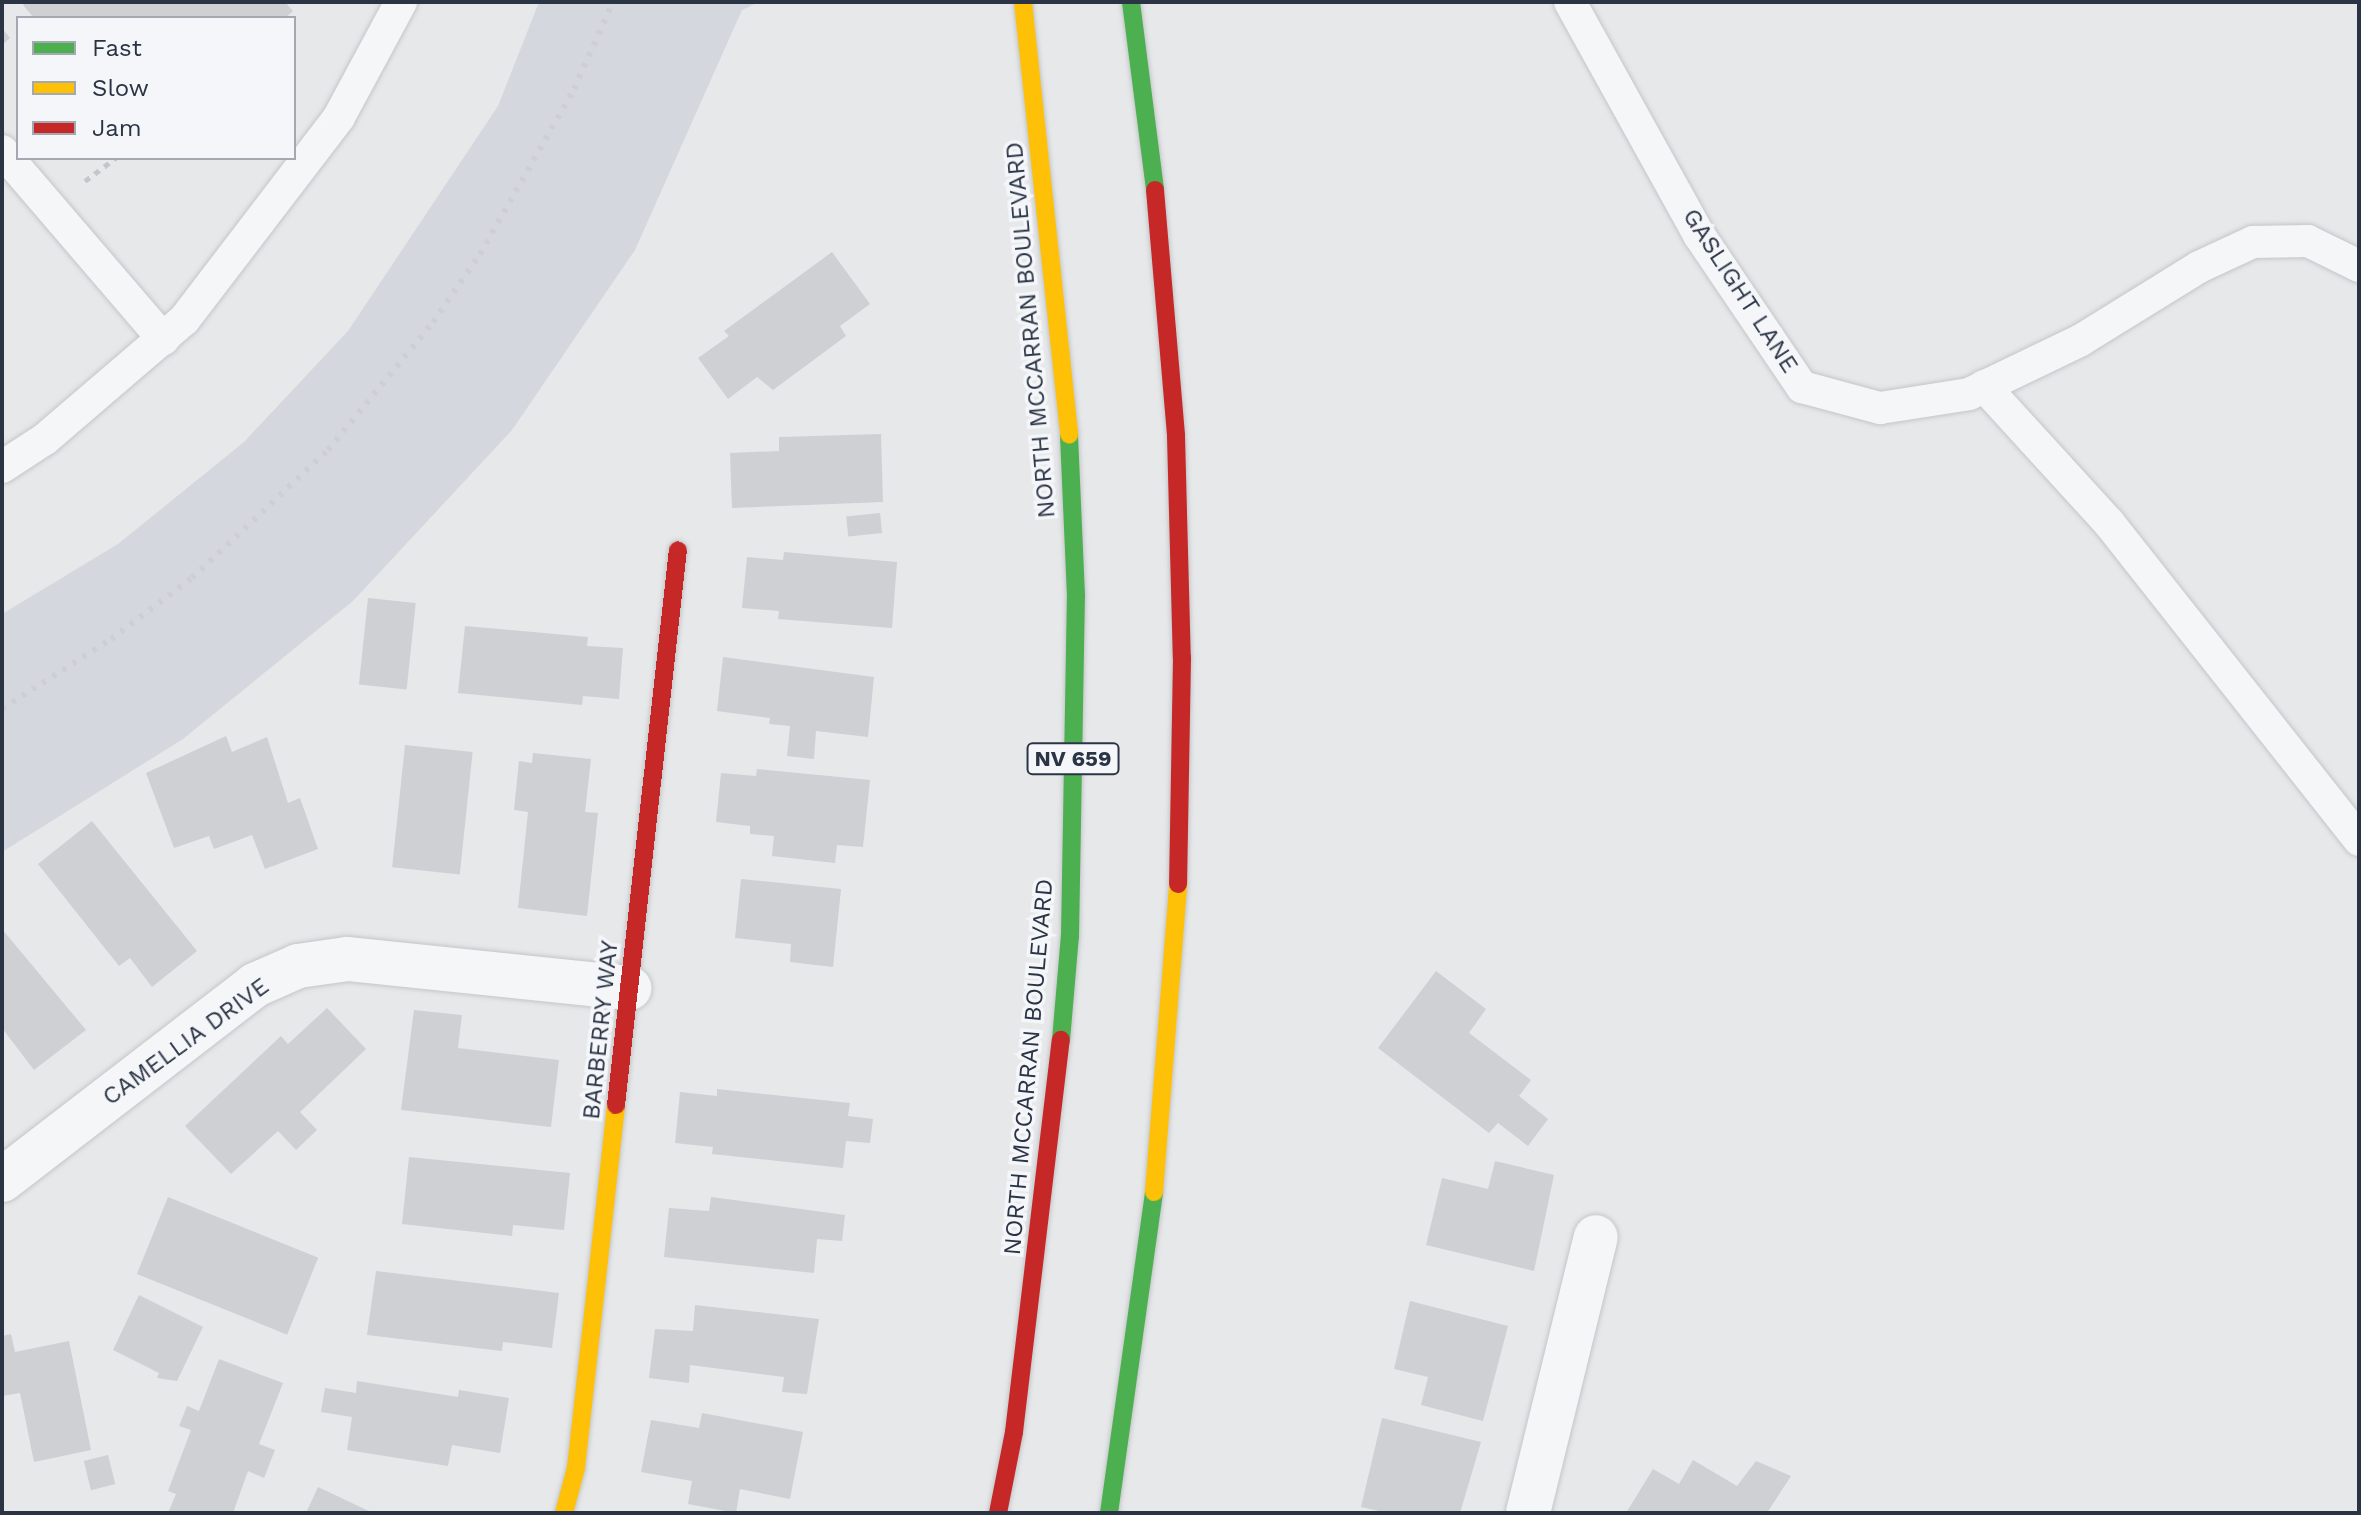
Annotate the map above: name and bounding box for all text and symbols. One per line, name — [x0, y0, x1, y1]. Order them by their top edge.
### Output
legend — [16, 16, 296, 160]
text: Fast — [92, 34, 142, 62]
text: Slow — [92, 74, 149, 102]
text: Jam — [92, 114, 142, 142]
street label: NORTH MCCARRAN BOULEVARD — [1000, 141, 1062, 519]
street label: GASLIGHT LANE — [1676, 203, 1804, 379]
road number: NV 659 — [1025, 741, 1121, 777]
street label: NORTH MCCARRAN BOULEVARD — [998, 878, 1060, 1256]
street label: BARBERRY WAY — [577, 938, 625, 1122]
street label: CAMELLIA DRIVE — [97, 972, 275, 1112]

